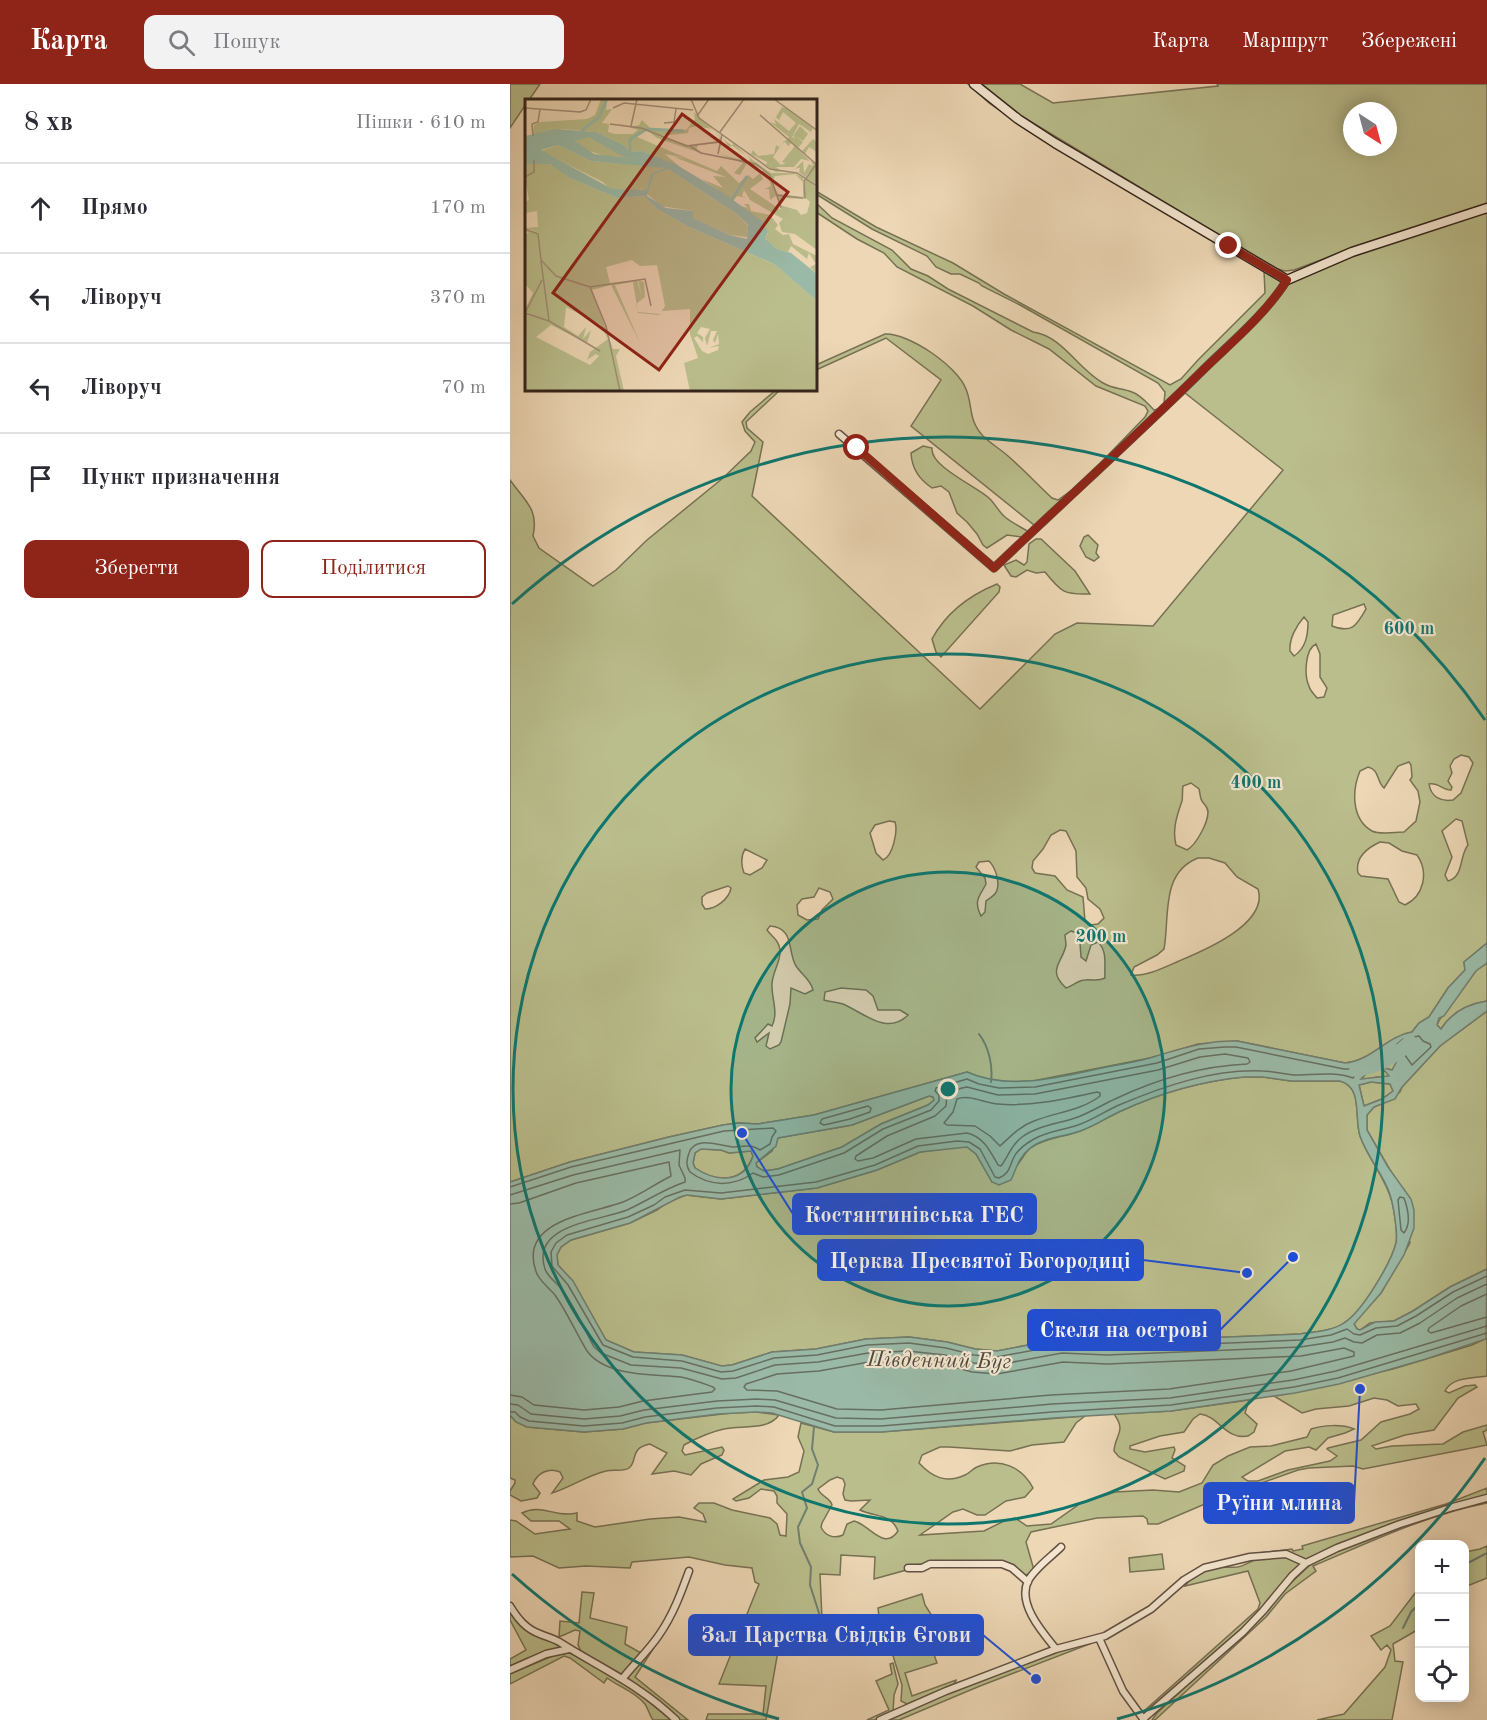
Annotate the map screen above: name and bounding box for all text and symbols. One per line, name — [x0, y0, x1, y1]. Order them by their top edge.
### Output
search box — [144, 15, 564, 69]
icon: search — [165, 26, 198, 59]
text: Карта — [30, 28, 108, 56]
text: Пошук — [213, 31, 281, 53]
text: Карта — [1152, 31, 1209, 52]
text: Маршрут — [1242, 31, 1328, 52]
text: Збережені — [1361, 31, 1457, 52]
inset map — [525, 99, 818, 392]
north arrow — [1343, 102, 1397, 156]
text: 8 хв — [24, 110, 73, 136]
text: Пішки · 610 m — [356, 113, 486, 133]
icon: ahead — [24, 192, 57, 225]
text: Прямо — [81, 197, 148, 219]
text: 170 m — [430, 198, 486, 218]
route end — [1215, 232, 1241, 258]
icon: left — [24, 282, 57, 315]
text: Ліворуч — [81, 287, 162, 309]
text: 370 m — [430, 288, 486, 308]
icon: left — [24, 372, 57, 405]
text: Ліворуч — [81, 377, 162, 399]
text: 70 m — [441, 378, 486, 398]
route start — [843, 434, 869, 460]
icon: arrive — [24, 462, 57, 495]
text: Пункт призначення — [81, 467, 280, 489]
button: Зберегти — [24, 540, 249, 598]
button: Поділитися — [261, 540, 486, 598]
text: 600 m — [1384, 620, 1434, 638]
text: 400 m — [1231, 774, 1281, 792]
text: 200 m — [1076, 928, 1126, 946]
centre of rings — [938, 1079, 958, 1099]
callout: Костянтинівська ГЕС — [793, 1194, 1036, 1234]
text: Костянтинівська ГЕС — [804, 1205, 1024, 1227]
callout: Церква Пресвятої Богородиці — [818, 1240, 1143, 1280]
text: Церква Пресвятої Богородиці — [830, 1251, 1130, 1273]
callout: Скеля на острові — [1028, 1310, 1220, 1350]
text: Скеля на острові — [1040, 1320, 1208, 1342]
water label: Південний Буг — [865, 1349, 1012, 1373]
callout: Руїни млина — [1204, 1483, 1354, 1523]
text: Руїни млина — [1216, 1493, 1342, 1515]
map controls — [1415, 1540, 1469, 1702]
button: + — [1415, 1540, 1469, 1594]
button: − — [1415, 1594, 1469, 1648]
callout: Зал Царства Свідків Єгови — [689, 1615, 983, 1655]
text: Зал Царства Свідків Єгови — [701, 1625, 971, 1647]
button: locate — [1415, 1648, 1469, 1702]

